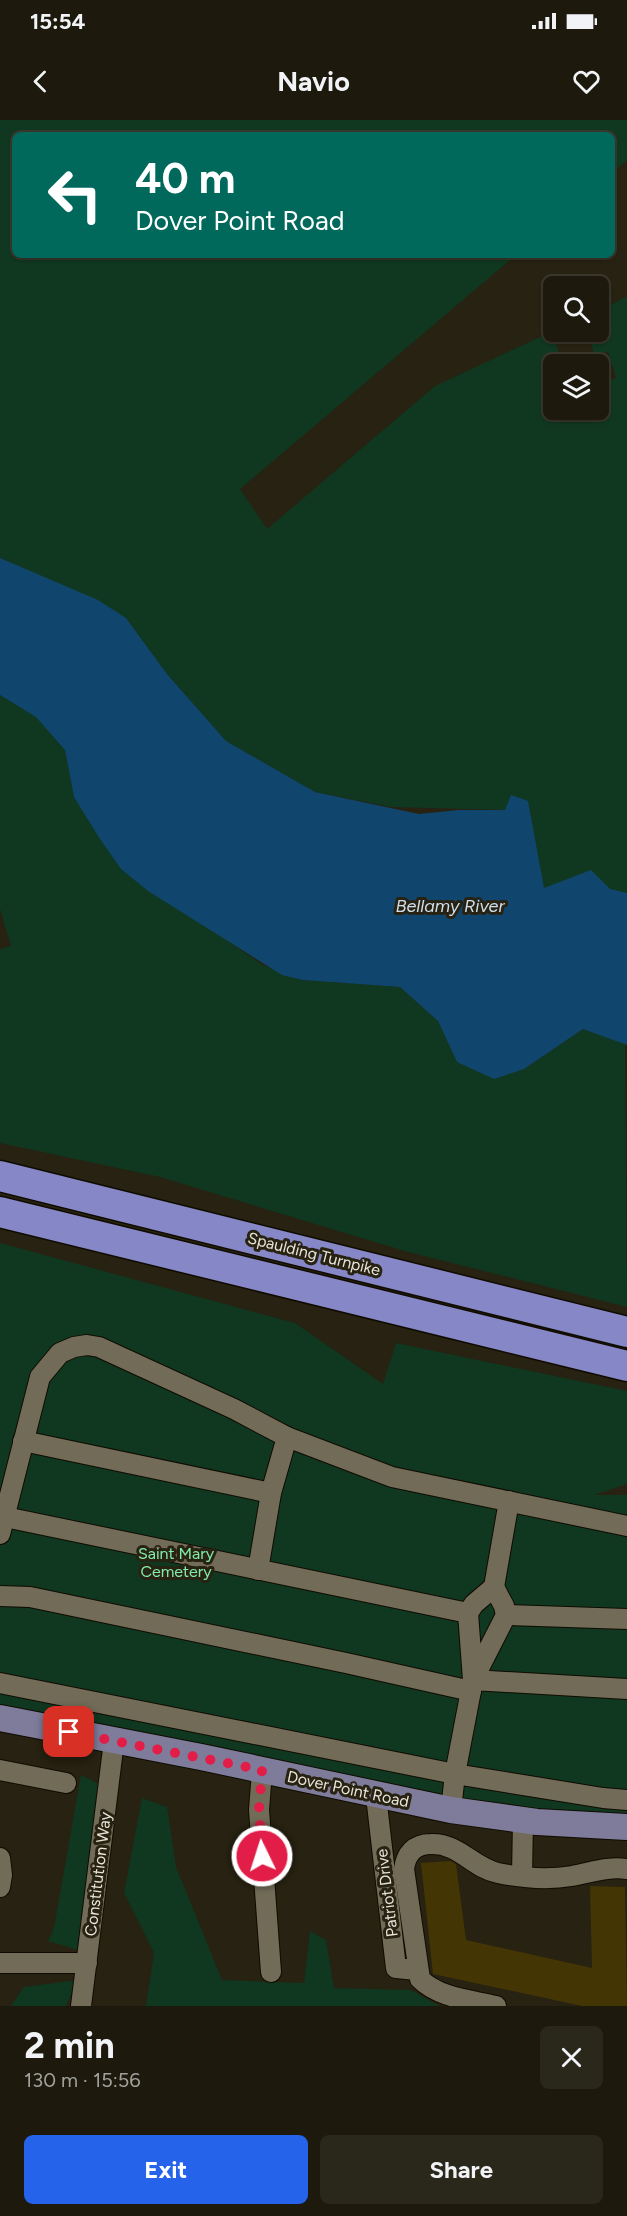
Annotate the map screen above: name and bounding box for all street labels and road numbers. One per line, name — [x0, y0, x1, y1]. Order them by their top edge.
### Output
street label: Spaulding Turnpike — [246, 1228, 383, 1280]
street label: Dover Point Road — [285, 1767, 411, 1811]
street label: Constitution Way — [81, 1810, 115, 1937]
street label: Patriot Drive — [372, 1848, 402, 1938]

